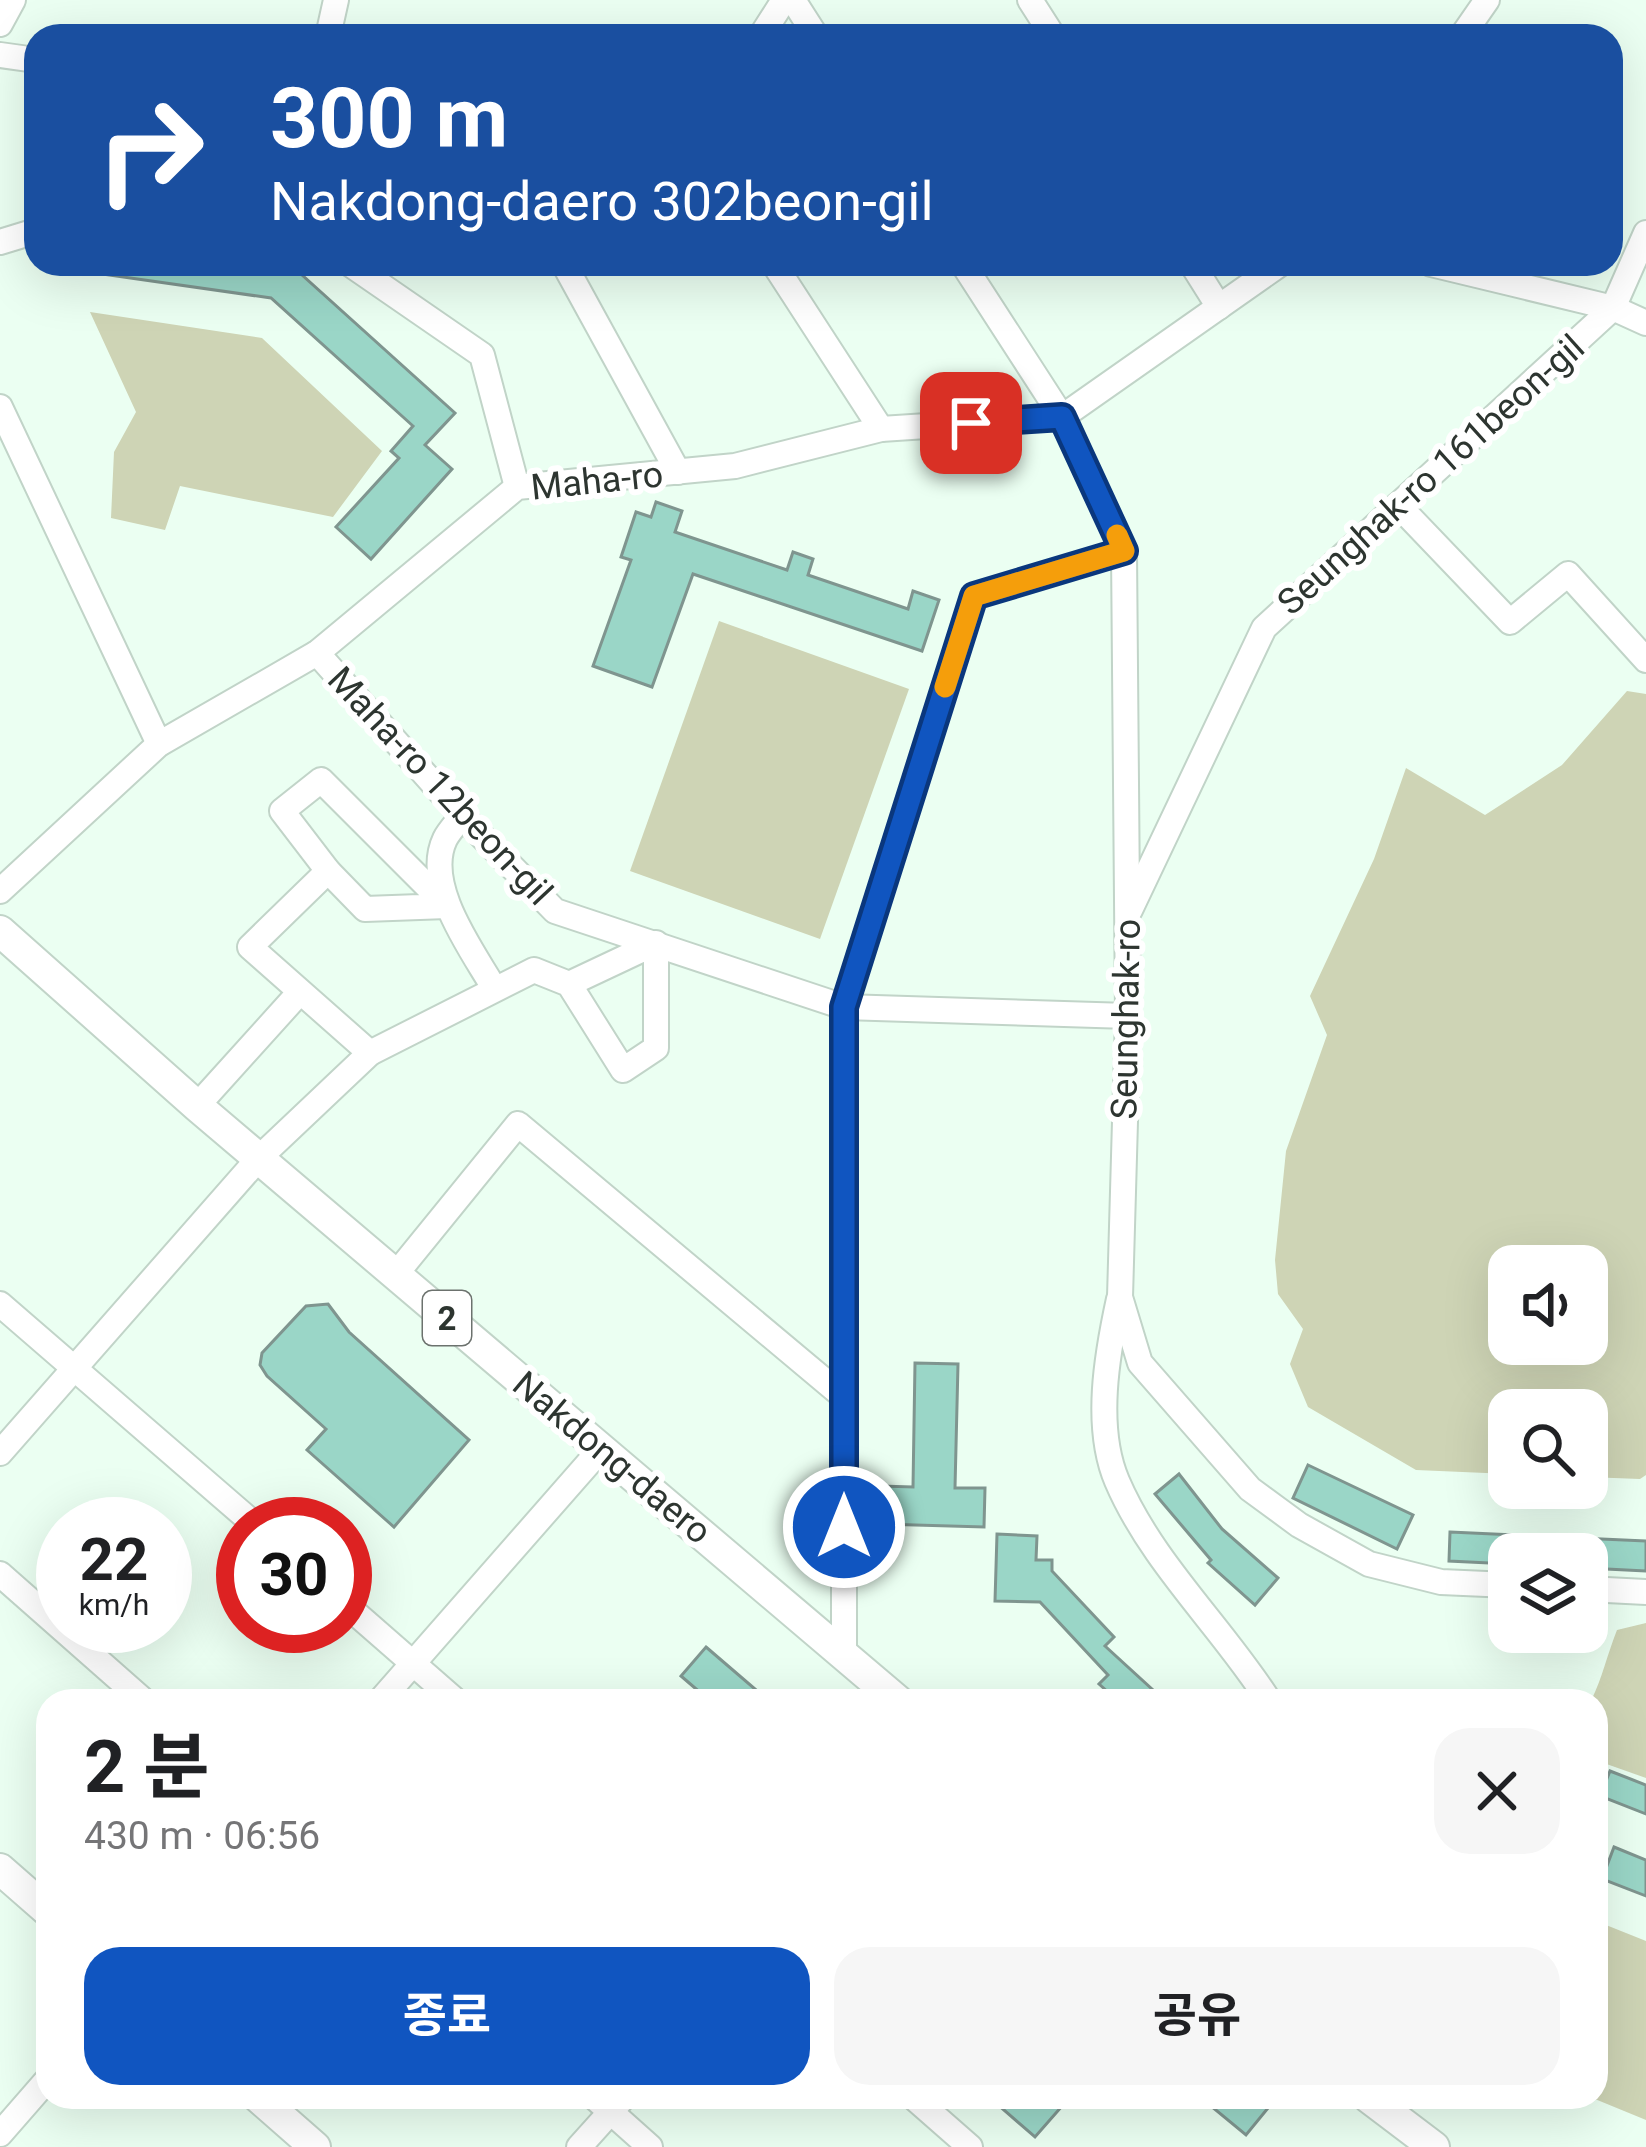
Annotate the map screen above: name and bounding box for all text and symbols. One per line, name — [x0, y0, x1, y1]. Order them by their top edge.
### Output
text: 300 m — [270, 69, 508, 168]
icon: right — [72, 72, 228, 228]
text: Nakdong-daero 302beon-gil — [270, 170, 934, 233]
street label: Seunghak-ro 161beon-gil — [1269, 326, 1593, 624]
pin — [920, 372, 1022, 474]
icon: arrive — [938, 390, 1004, 456]
street label: Maha-ro — [529, 453, 665, 509]
street label: Maha-ro 12beon-gil — [319, 658, 561, 914]
street label: Seunghak-ro — [1103, 918, 1149, 1120]
map controls — [1488, 1245, 1608, 1653]
button: sound — [1488, 1245, 1608, 1365]
road number: 2 — [423, 1291, 471, 1345]
street label: Nakdong-daero — [505, 1363, 719, 1553]
button: search — [1488, 1389, 1608, 1509]
position arrow — [781, 1464, 907, 1590]
speed limit sign: 30 — [216, 1497, 372, 1653]
text: 22 — [80, 1524, 148, 1595]
button: layers — [1488, 1533, 1608, 1653]
text: km/h — [79, 1587, 149, 1622]
text: 2 분 — [84, 1725, 209, 1810]
button: close — [1434, 1728, 1560, 1854]
text: 430 m · 06:56 — [84, 1813, 320, 1859]
button: 종료 — [84, 1947, 810, 2085]
button: 공유 — [834, 1947, 1560, 2085]

